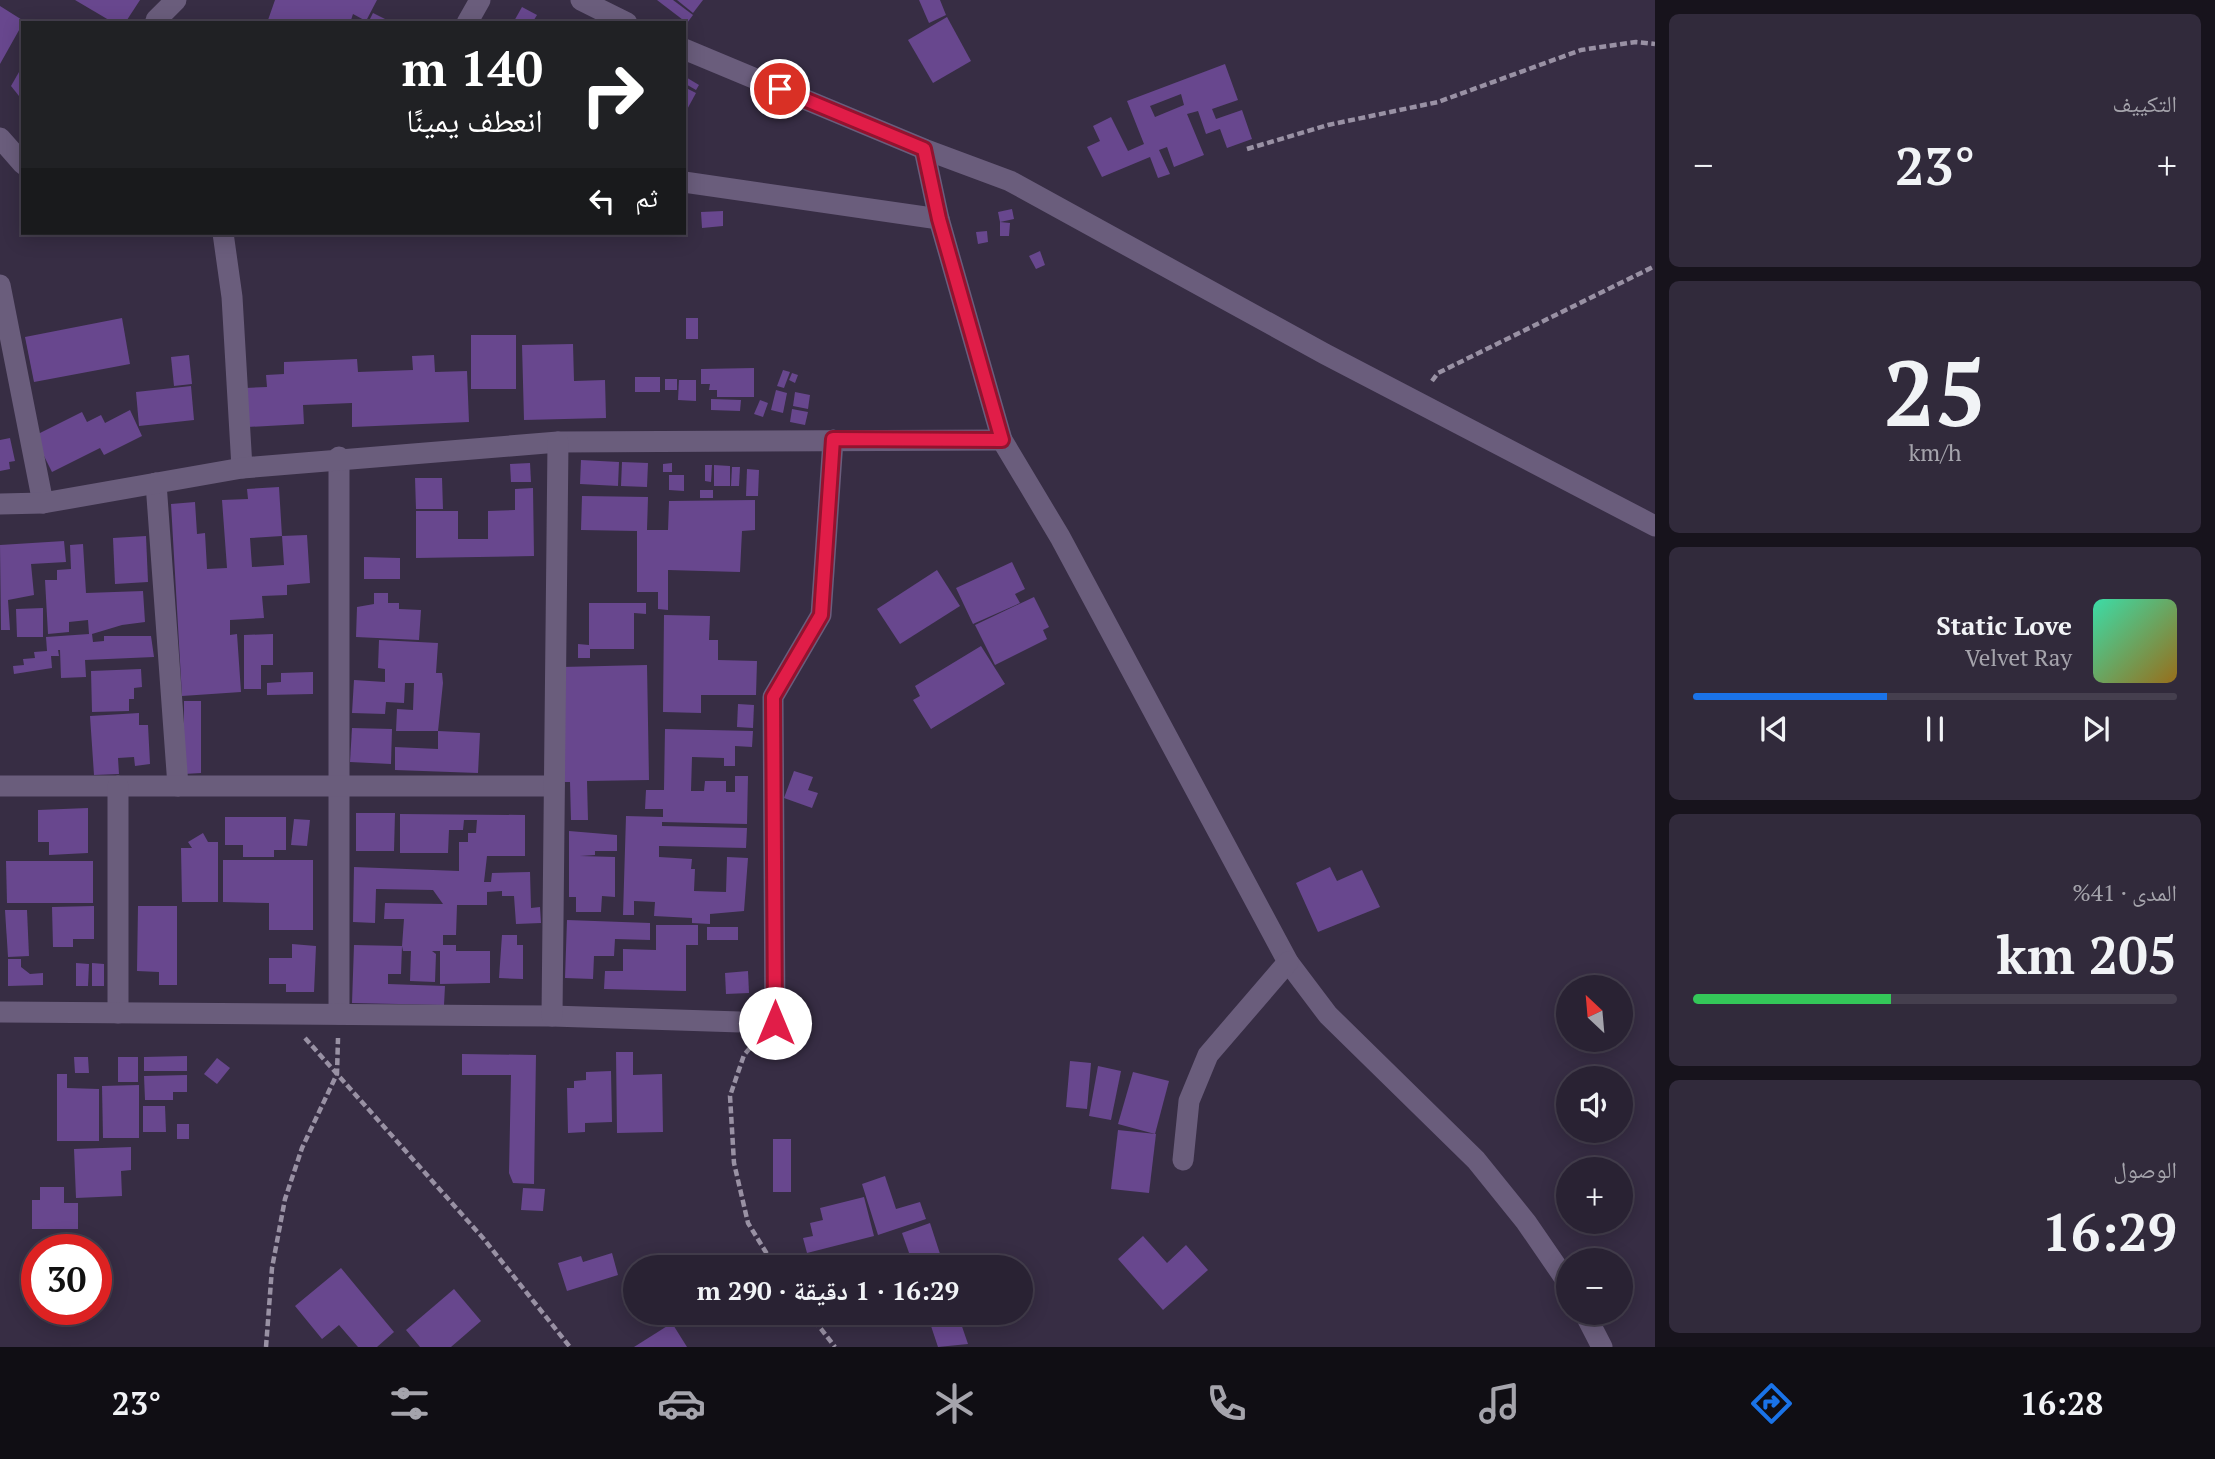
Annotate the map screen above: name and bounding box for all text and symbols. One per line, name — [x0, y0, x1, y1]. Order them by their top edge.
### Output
text: 140 m — [401, 35, 543, 100]
icon: right — [567, 49, 658, 140]
pin — [750, 59, 810, 119]
icon: arrive — [761, 70, 799, 108]
text: التكييف — [2112, 88, 2177, 119]
text: انعطف يمينًا — [406, 99, 543, 141]
text: 23° — [1895, 131, 1975, 200]
text: − — [1693, 140, 1713, 190]
text: + — [2157, 140, 2177, 190]
text: ثم — [635, 180, 658, 214]
icon: left — [583, 182, 621, 220]
text: 25 — [1884, 331, 1986, 452]
text: km/h — [1908, 437, 1962, 468]
text: Static Love — [1936, 608, 2072, 642]
text: Velvet Ray — [1965, 642, 2072, 673]
icon: previous — [1755, 710, 1793, 748]
icon: pause — [1916, 710, 1954, 748]
icon: next — [2077, 710, 2115, 748]
text: المدى · 41% — [2072, 877, 2177, 908]
text: 205 km — [1996, 920, 2177, 989]
north arrow — [1556, 975, 1633, 1052]
map controls — [1556, 975, 1633, 1325]
position arrow — [738, 986, 812, 1060]
button: sound — [1556, 1066, 1633, 1143]
text: الوصول — [2113, 1154, 2177, 1185]
button: + — [1556, 1157, 1633, 1234]
text: 16:29 — [2042, 1197, 2177, 1266]
speed limit sign: 30 — [21, 1234, 112, 1325]
button: − — [1556, 1248, 1633, 1325]
text: 16:29 · 1 دقيقة · 290 m — [697, 1273, 959, 1307]
icon: filters — [385, 1379, 434, 1428]
icon: car — [657, 1379, 706, 1428]
icon: climate — [930, 1379, 979, 1428]
icon: phone — [1202, 1379, 1251, 1428]
icon: music — [1475, 1379, 1524, 1428]
icon: directions — [1747, 1379, 1796, 1428]
text: 23° — [112, 1382, 161, 1424]
text: 16:28 — [2020, 1382, 2103, 1424]

